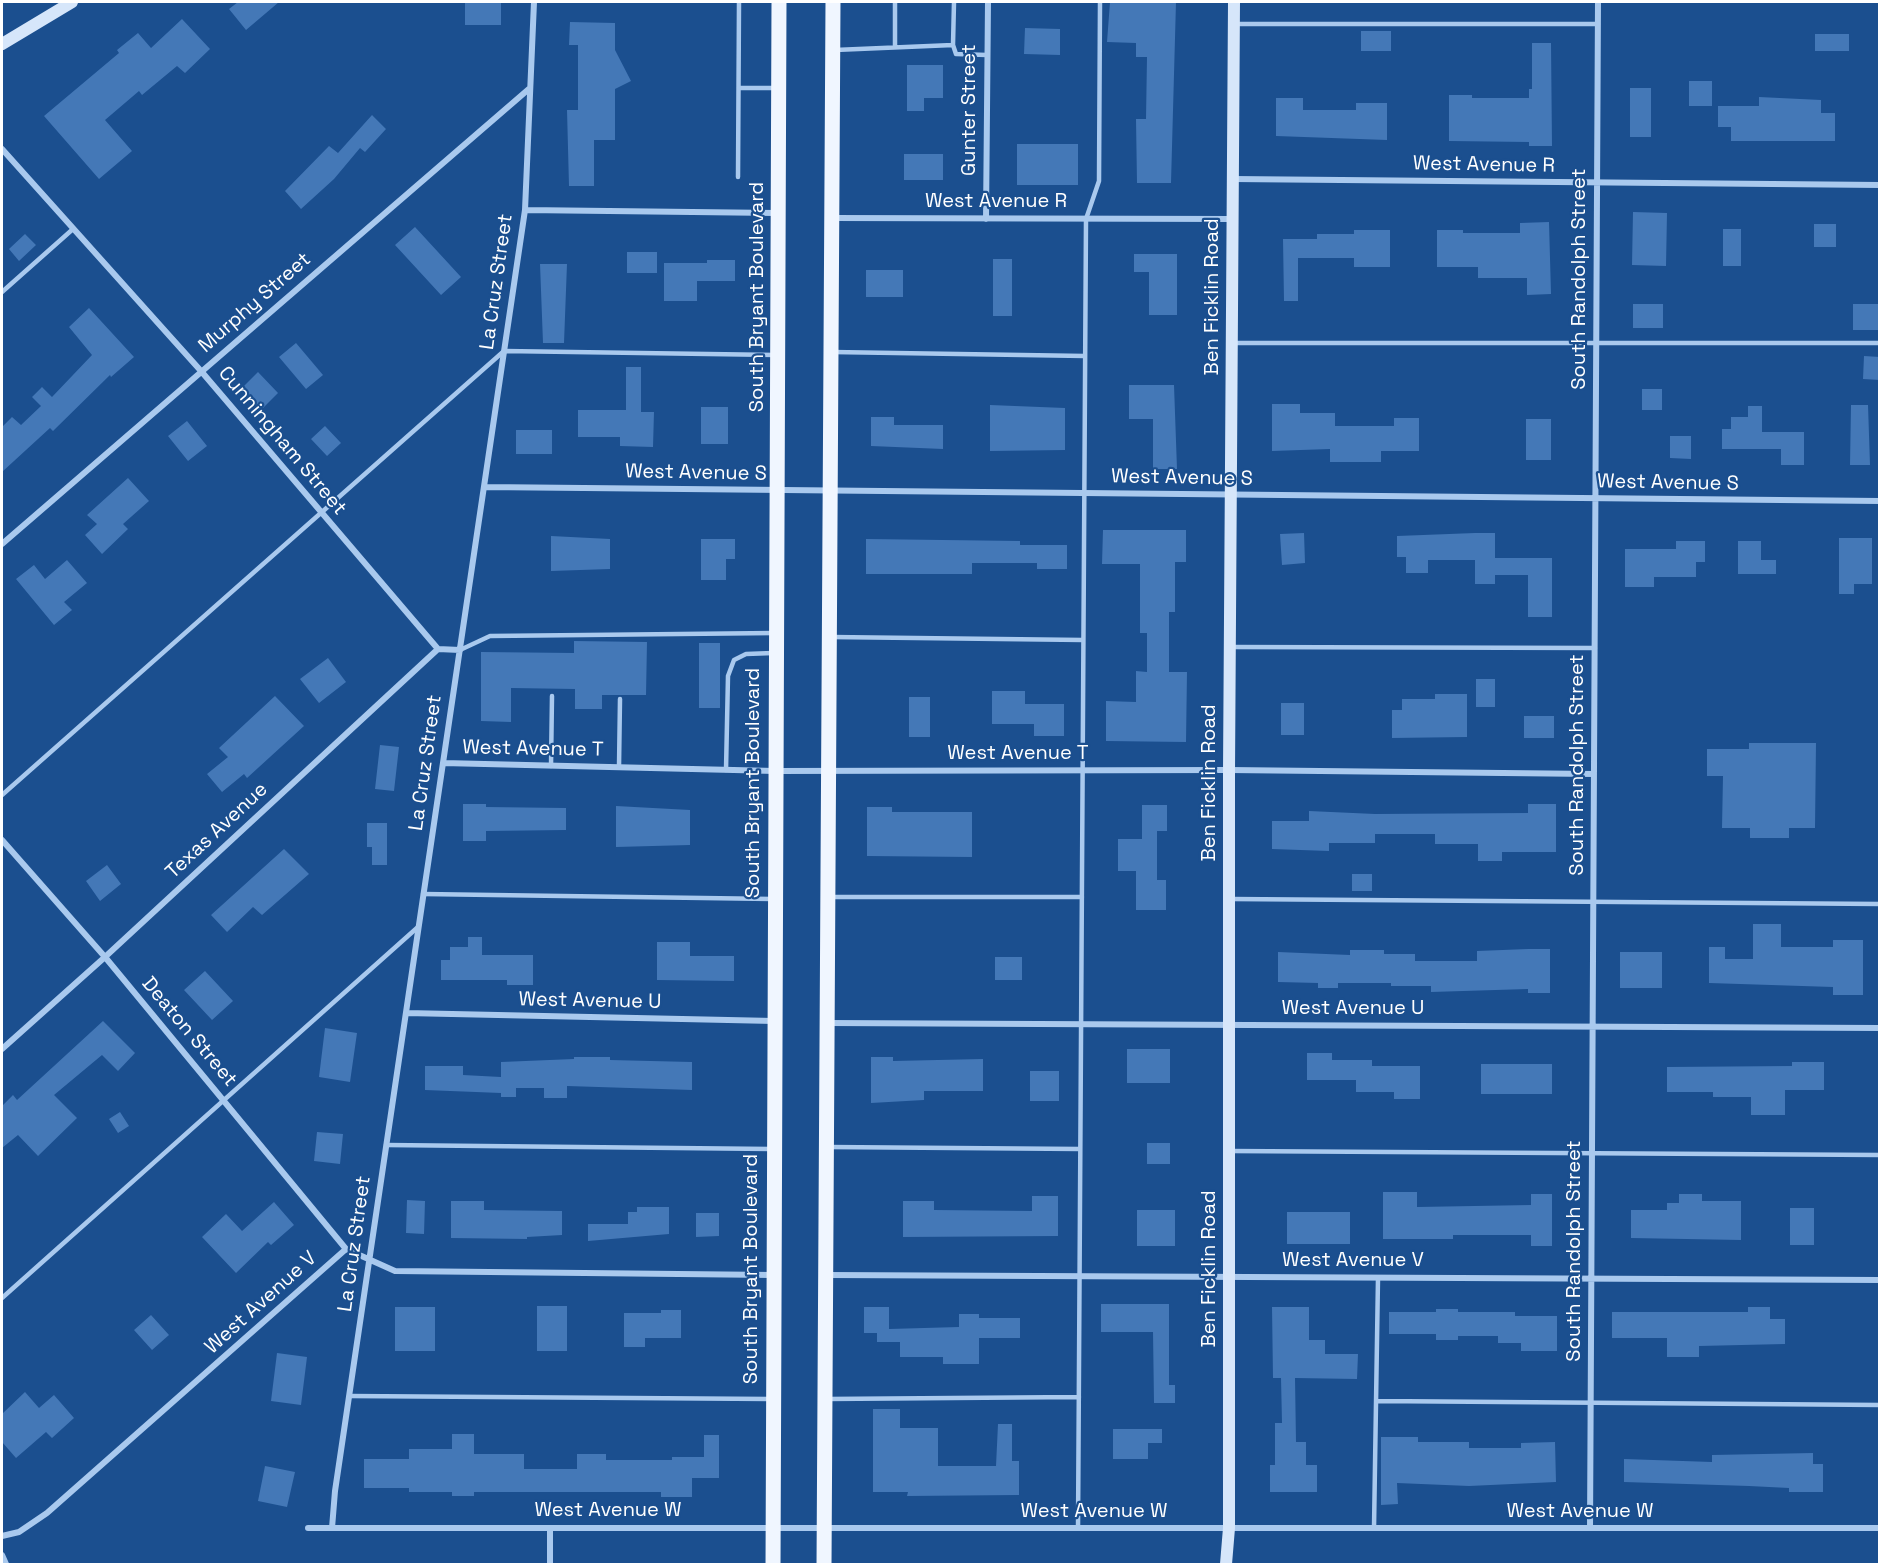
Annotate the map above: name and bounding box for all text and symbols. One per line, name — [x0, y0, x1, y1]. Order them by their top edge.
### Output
street label: Gunter Street — [958, 44, 982, 176]
street label: West Avenue R — [1413, 152, 1555, 178]
street label: South Randolph Street — [1568, 168, 1592, 390]
street label: South Bryant Boulevard — [746, 182, 770, 412]
street label: West Avenue R — [925, 190, 1067, 214]
street label: La Cruz Street — [476, 213, 518, 351]
street label: Ben Ficklin Road — [1201, 218, 1225, 376]
street label: Murphy Street — [194, 248, 316, 358]
street label: Cunningham Street — [213, 362, 351, 520]
street label: West Avenue S — [625, 460, 767, 486]
street label: West Avenue S — [1111, 465, 1253, 491]
street label: West Avenue S — [1597, 470, 1739, 496]
street label: South Randolph Street — [1566, 654, 1590, 876]
street label: South Bryant Boulevard — [742, 668, 766, 898]
street label: La Cruz Street — [405, 694, 447, 832]
street label: Ben Ficklin Road — [1198, 704, 1222, 862]
street label: West Avenue T — [462, 736, 604, 762]
street label: West Avenue T — [947, 742, 1089, 766]
street label: Texas Avenue — [161, 778, 273, 884]
street label: Deaton Street — [136, 972, 242, 1092]
street label: West Avenue U — [518, 988, 662, 1014]
street label: West Avenue U — [1282, 997, 1424, 1021]
street label: South Randolph Street — [1563, 1140, 1587, 1362]
street label: South Bryant Boulevard — [740, 1154, 764, 1384]
street label: La Cruz Street — [334, 1175, 376, 1313]
street label: Ben Ficklin Road — [1198, 1190, 1222, 1348]
street label: West Avenue V — [200, 1247, 322, 1359]
street label: West Avenue V — [1282, 1249, 1424, 1273]
street label: West Avenue W — [535, 1499, 681, 1523]
street label: West Avenue W — [1021, 1500, 1167, 1524]
street label: West Avenue W — [1507, 1500, 1653, 1524]

